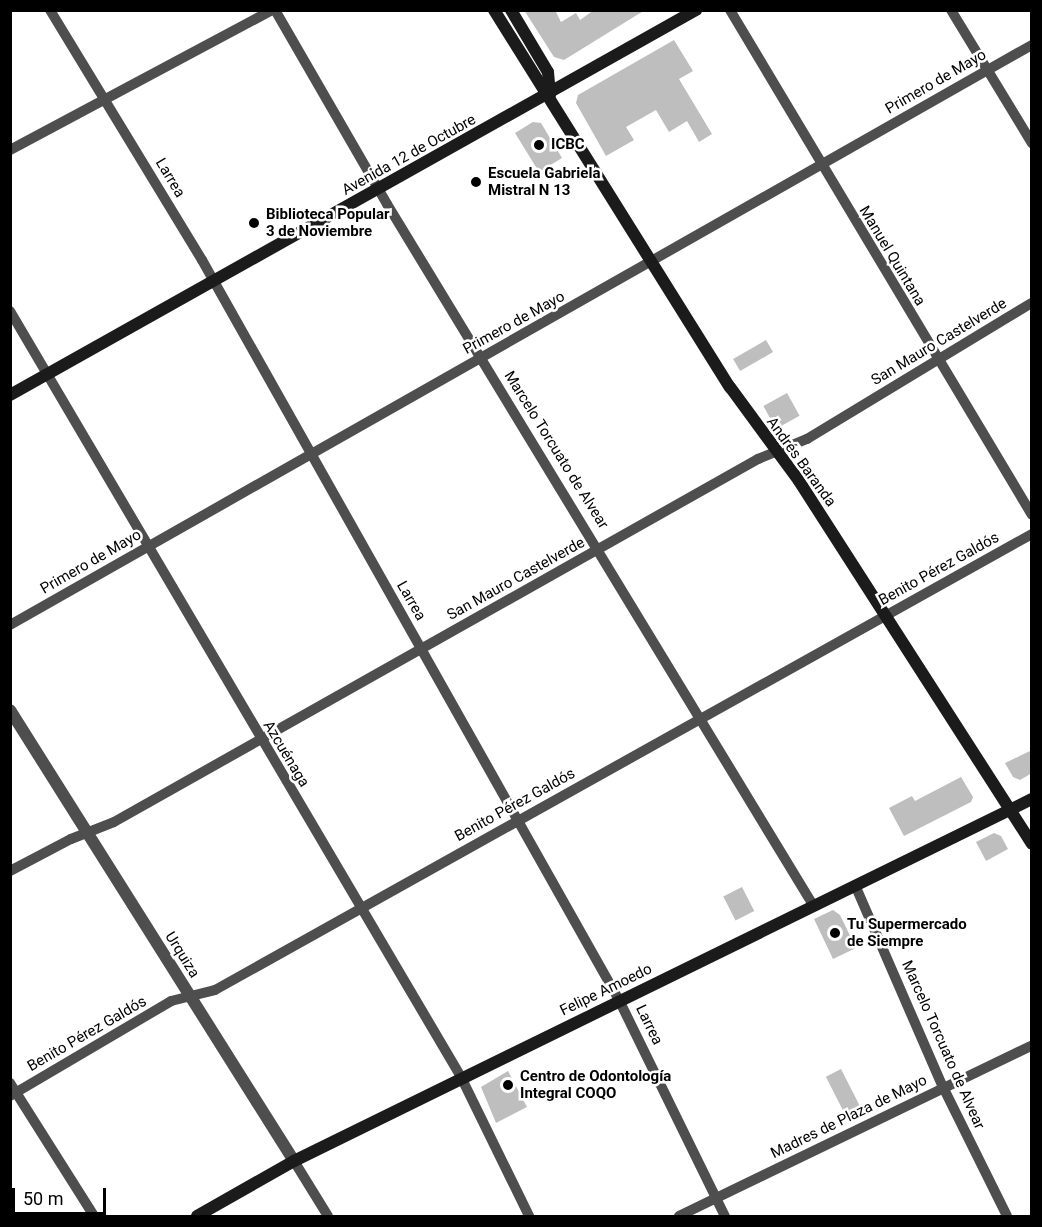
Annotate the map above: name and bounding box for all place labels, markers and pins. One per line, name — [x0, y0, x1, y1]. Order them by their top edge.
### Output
place label: ICBC — [551, 136, 585, 154]
marker: ICBC — [532, 138, 546, 152]
place label: Escuela Gabriela Mistral N 13 — [488, 164, 600, 199]
marker: Escuela Gabriela Mistral N 13 — [469, 175, 483, 189]
place label: Biblioteca Popular 3 de Noviembre — [266, 205, 390, 240]
marker: Biblioteca Popular 3 de Noviembre — [247, 216, 261, 230]
place label: Tu Supermercado de Siempre — [847, 915, 967, 950]
marker: Tu Supermercado de Siempre — [828, 926, 842, 940]
place label: Centro de Odontología Integral COQO — [520, 1067, 671, 1102]
marker: Centro de Odontología Integral COQO — [501, 1078, 515, 1092]

